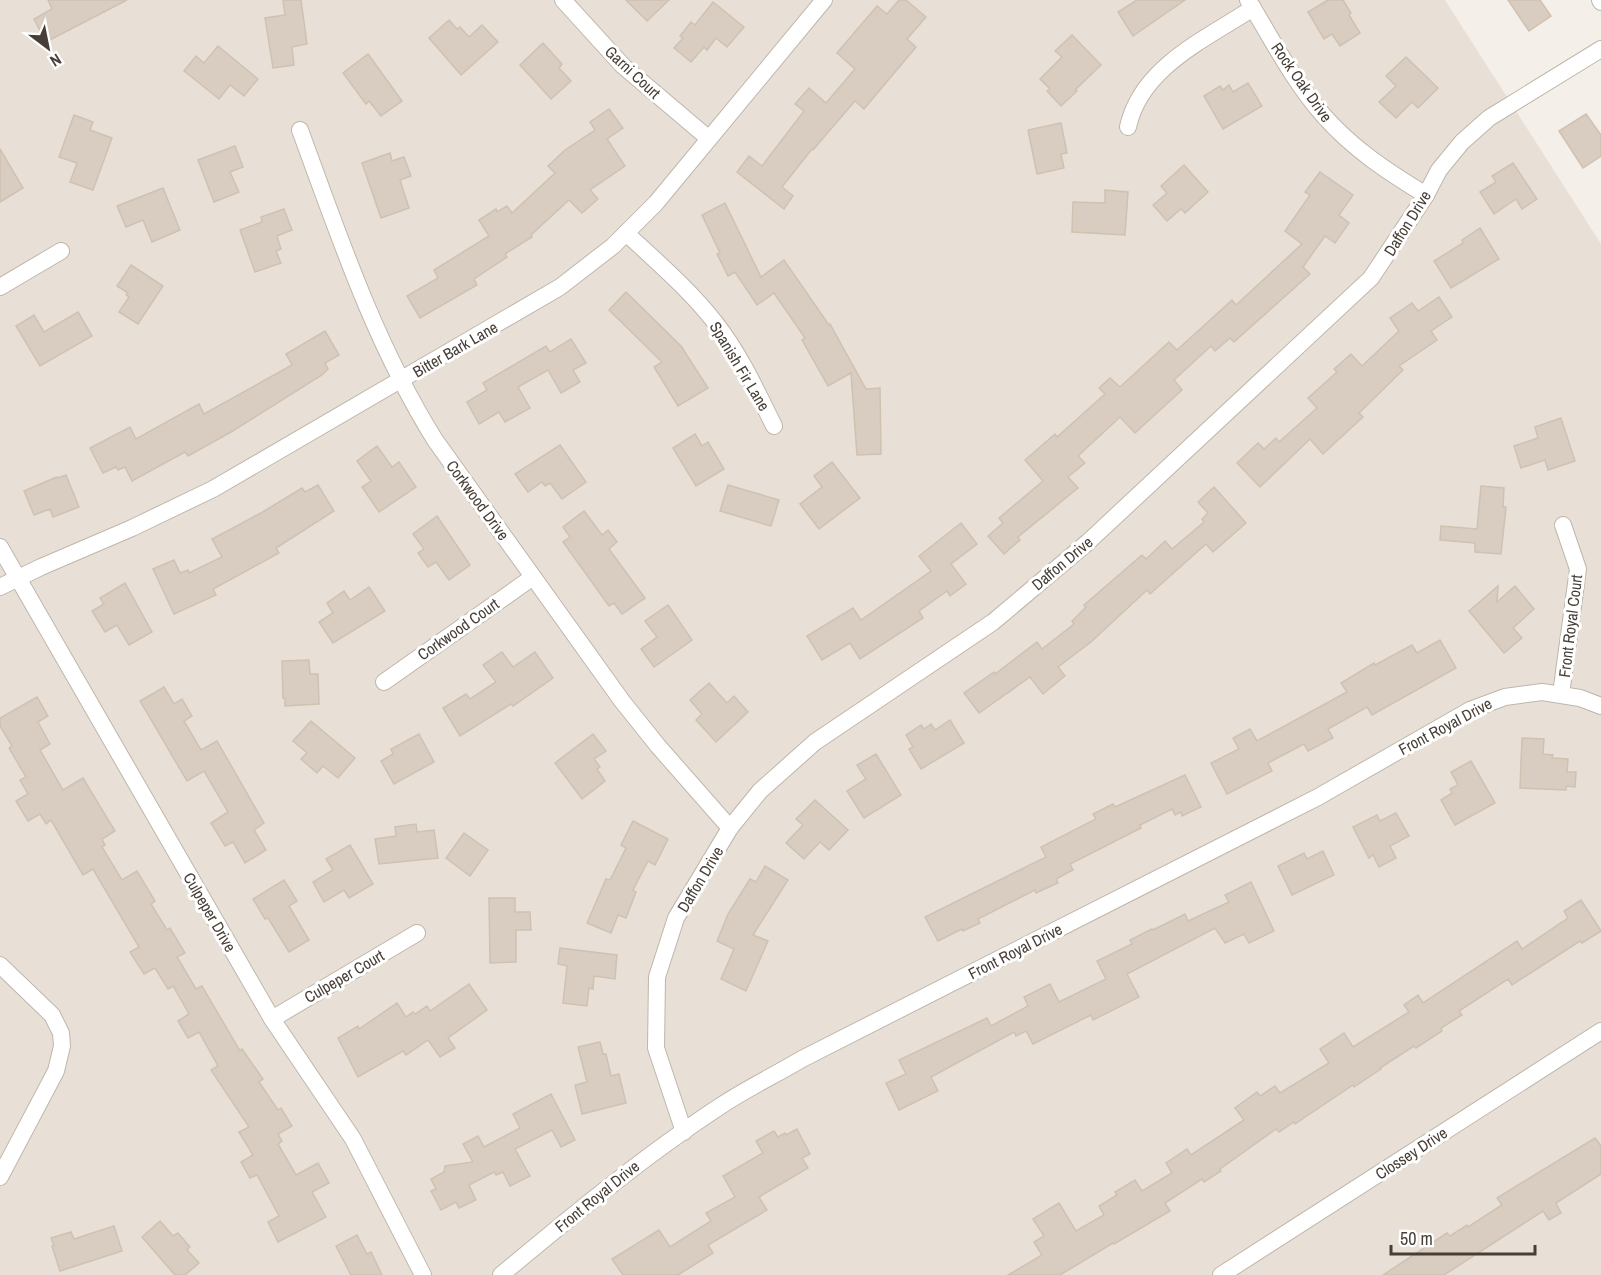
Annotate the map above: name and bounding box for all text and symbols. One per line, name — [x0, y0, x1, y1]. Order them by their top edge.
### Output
north arrow — [18, 18, 78, 78]
street label: Rock Oak Drive — [1266, 38, 1338, 126]
street label: Garni Court — [600, 41, 666, 104]
text: N — [46, 49, 66, 73]
street label: Daffon Drive — [1378, 186, 1436, 260]
street label: Bitter Bark Lane — [408, 316, 502, 382]
street label: Spanish Fir Lane — [705, 317, 775, 415]
street label: Corkwood Drive — [441, 455, 515, 545]
street label: Daffon Drive — [1027, 531, 1097, 595]
street label: Front Royal Court — [1553, 573, 1587, 679]
street label: Corkwood Court — [413, 593, 503, 665]
street label: Front Royal Drive — [1394, 692, 1496, 760]
street label: Daffon Drive — [672, 842, 728, 916]
street label: Culpeper Drive — [178, 868, 242, 956]
street label: Front Royal Drive — [964, 918, 1066, 984]
street label: Culpeper Court — [300, 944, 388, 1008]
street label: Clossey Drive — [1371, 1122, 1451, 1184]
street label: Front Royal Drive — [550, 1155, 644, 1237]
scale bar — [1391, 1218, 1535, 1256]
text: 50 m — [1400, 1226, 1433, 1251]

